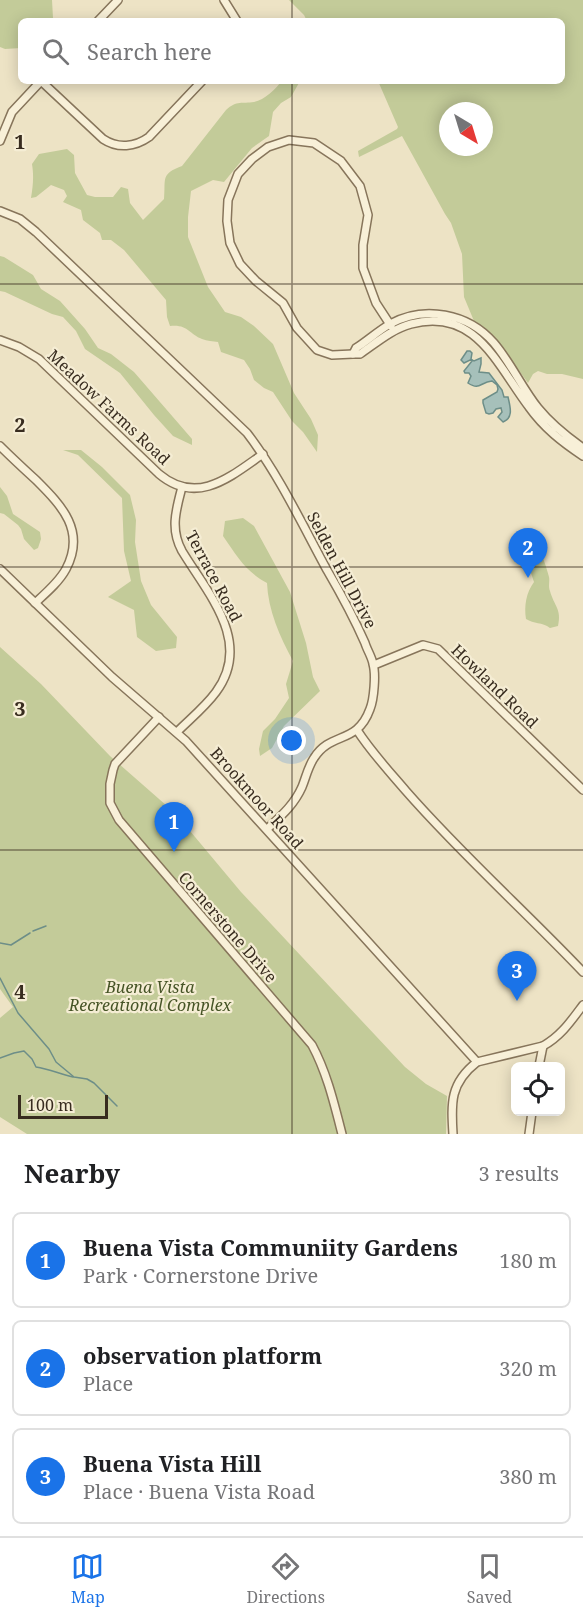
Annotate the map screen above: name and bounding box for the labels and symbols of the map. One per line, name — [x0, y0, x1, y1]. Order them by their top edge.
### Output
north arrow — [439, 102, 493, 156]
text: 1 — [14, 128, 26, 155]
street label: Meadow Farms Road — [43, 344, 175, 470]
text: 2 — [14, 411, 26, 438]
street label: Selden Hill Drive — [302, 508, 382, 632]
street label: Terrace Road — [181, 526, 247, 626]
pin: 2 — [508, 528, 548, 578]
street label: Howland Road — [447, 639, 543, 733]
text: 3 — [14, 695, 26, 722]
your location — [277, 726, 306, 755]
street label: Brookmoor Road — [205, 742, 309, 854]
pin: 1 — [154, 802, 194, 852]
street label: Cornerstone Drive — [174, 867, 282, 987]
pin: 3 — [498, 952, 536, 1001]
park label: Buena Vista Recreational Complex — [68, 976, 232, 1016]
text: 4 — [14, 978, 26, 1005]
scale bar — [18, 1092, 108, 1120]

